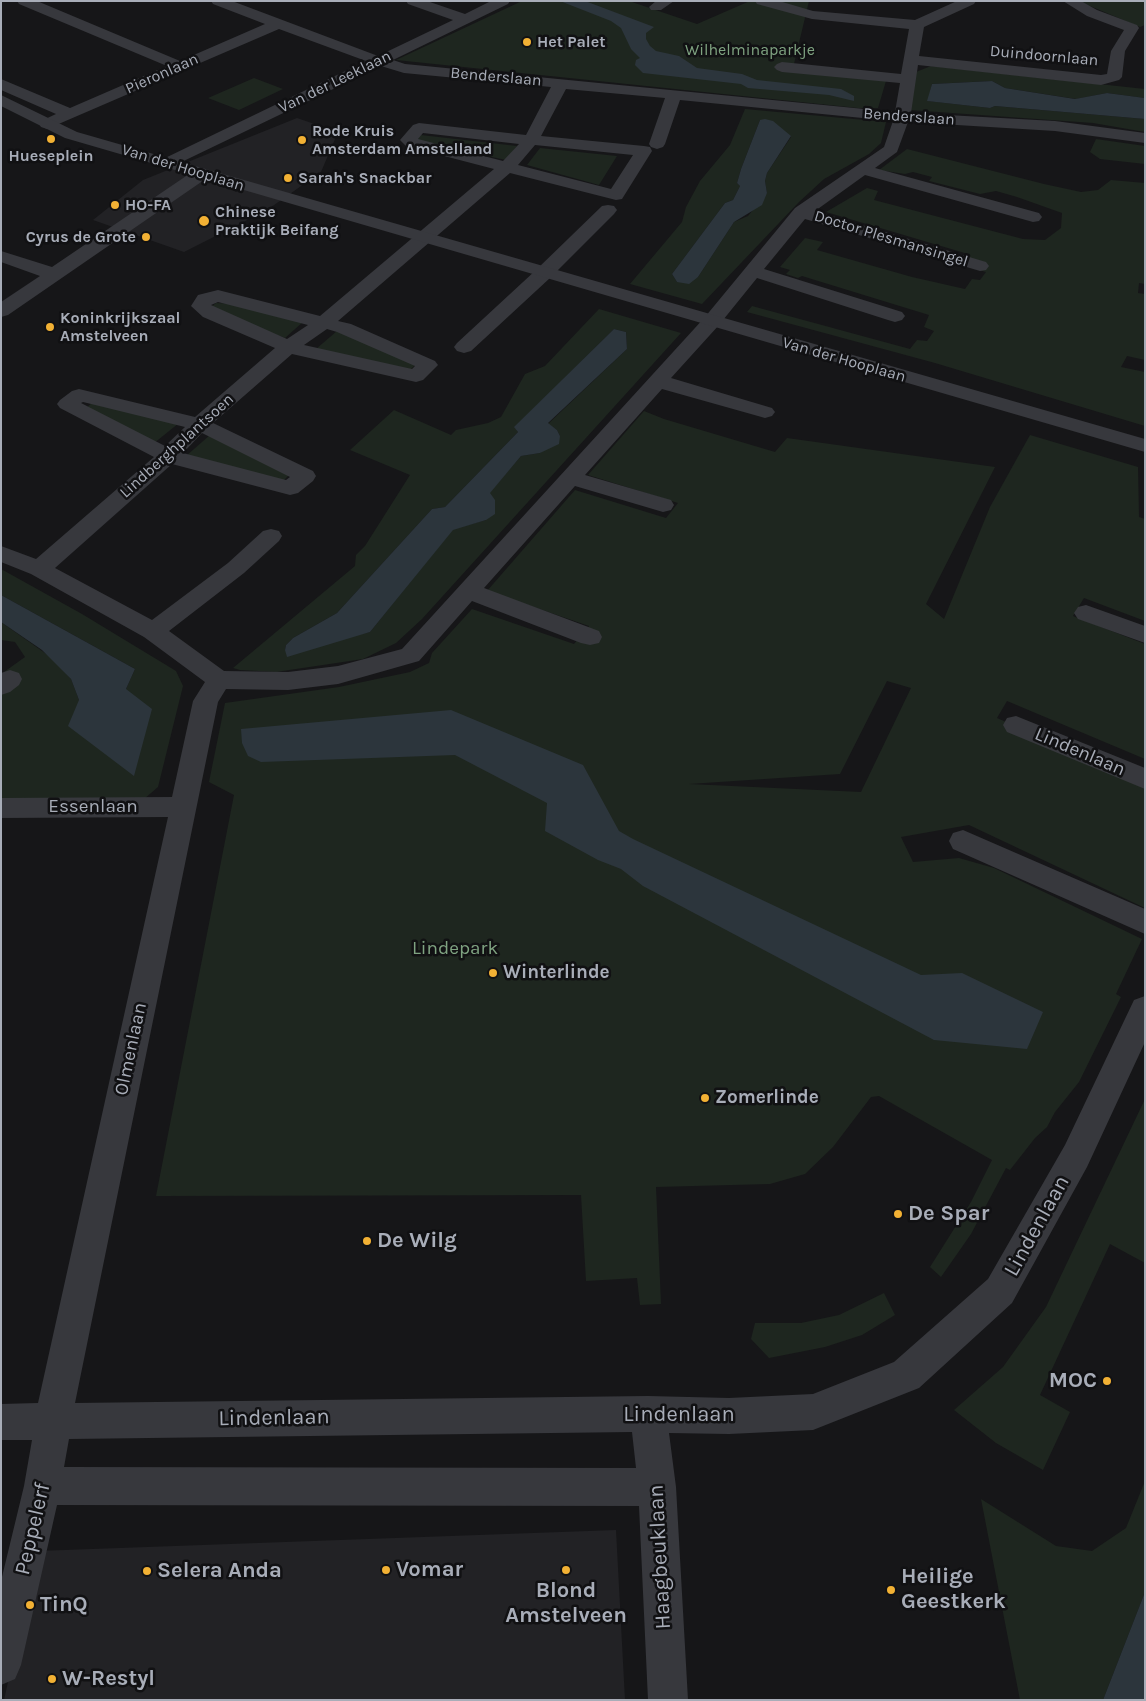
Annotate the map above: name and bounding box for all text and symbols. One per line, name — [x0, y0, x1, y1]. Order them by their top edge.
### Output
place label: Het Palet — [537, 32, 605, 52]
marker: Het Palet — [521, 36, 533, 48]
park label: Wilhelminaparkje — [685, 40, 815, 60]
street label: Duindoornlaan — [989, 42, 1099, 70]
street label: Van der Leeklaan — [276, 46, 394, 118]
street label: Pieronlaan — [123, 49, 201, 99]
street label: Benderslaan — [450, 63, 542, 91]
street label: Benderslaan — [863, 104, 955, 130]
place label: Rode Kruis Amsterdam Amstelland — [312, 121, 492, 159]
marker: Hueseplein — [45, 133, 57, 145]
marker: Rode Kruis Amsterdam Amstelland — [296, 134, 308, 146]
street label: Van der Hooplaan — [119, 140, 247, 196]
place label: Hueseplein — [8, 146, 94, 166]
place label: Sarah's Snackbar — [298, 168, 431, 188]
marker: Sarah's Snackbar — [282, 172, 294, 184]
place label: HO-FA — [125, 195, 171, 215]
marker: HO-FA — [109, 199, 121, 211]
place label: Chinese Praktijk Beifang — [215, 202, 338, 240]
street label: Doctor Plesmansingel — [812, 206, 970, 272]
marker: Chinese Praktijk Beifang — [197, 214, 211, 228]
place label: Cyrus de Grote — [26, 227, 136, 247]
marker: Cyrus de Grote — [140, 231, 152, 243]
place label: Koninkrijkszaal Amstelveen — [60, 308, 180, 346]
marker: Koninkrijkszaal Amstelveen — [44, 321, 56, 333]
street label: Van der Hooplaan — [780, 333, 908, 387]
street label: Lindberghplantsoen — [116, 390, 238, 502]
street label: Lindenlaan — [1031, 723, 1129, 781]
street label: Essenlaan — [48, 796, 138, 818]
park label: Lindepark — [412, 938, 498, 960]
place label: Winterlinde — [503, 962, 610, 984]
marker: Winterlinde — [487, 967, 499, 979]
street label: Olmenlaan — [110, 1001, 152, 1097]
place label: Zomerlinde — [715, 1087, 819, 1109]
marker: Zomerlinde — [699, 1092, 711, 1104]
street label: Lindenlaan — [998, 1171, 1076, 1281]
place label: De Spar — [908, 1201, 989, 1227]
marker: De Spar — [892, 1208, 904, 1220]
place label: De Wilg — [377, 1228, 457, 1254]
marker: De Wilg — [361, 1235, 373, 1247]
place label: MOC — [1049, 1368, 1097, 1394]
marker: MOC — [1101, 1375, 1113, 1387]
street label: Lindenlaan — [623, 1402, 735, 1428]
street label: Lindenlaan — [218, 1404, 330, 1432]
street label: Peppelerf — [10, 1481, 56, 1577]
street label: Haagbeuklaan — [643, 1484, 677, 1630]
place label: Vomar — [396, 1557, 463, 1583]
place label: Selera Anda — [157, 1558, 282, 1584]
marker: Vomar — [380, 1564, 392, 1576]
marker: Blond Amstelveen — [560, 1564, 572, 1576]
place label: Heilige Geestkerk — [901, 1564, 1006, 1615]
marker: Selera Anda — [141, 1565, 153, 1577]
place label: Blond Amstelveen — [505, 1578, 627, 1630]
marker: Heilige Geestkerk — [885, 1584, 897, 1596]
place label: TinQ — [40, 1592, 88, 1618]
marker: TinQ — [24, 1599, 36, 1611]
place label: W-Restyl — [62, 1666, 155, 1692]
marker: W-Restyl — [46, 1673, 58, 1685]

